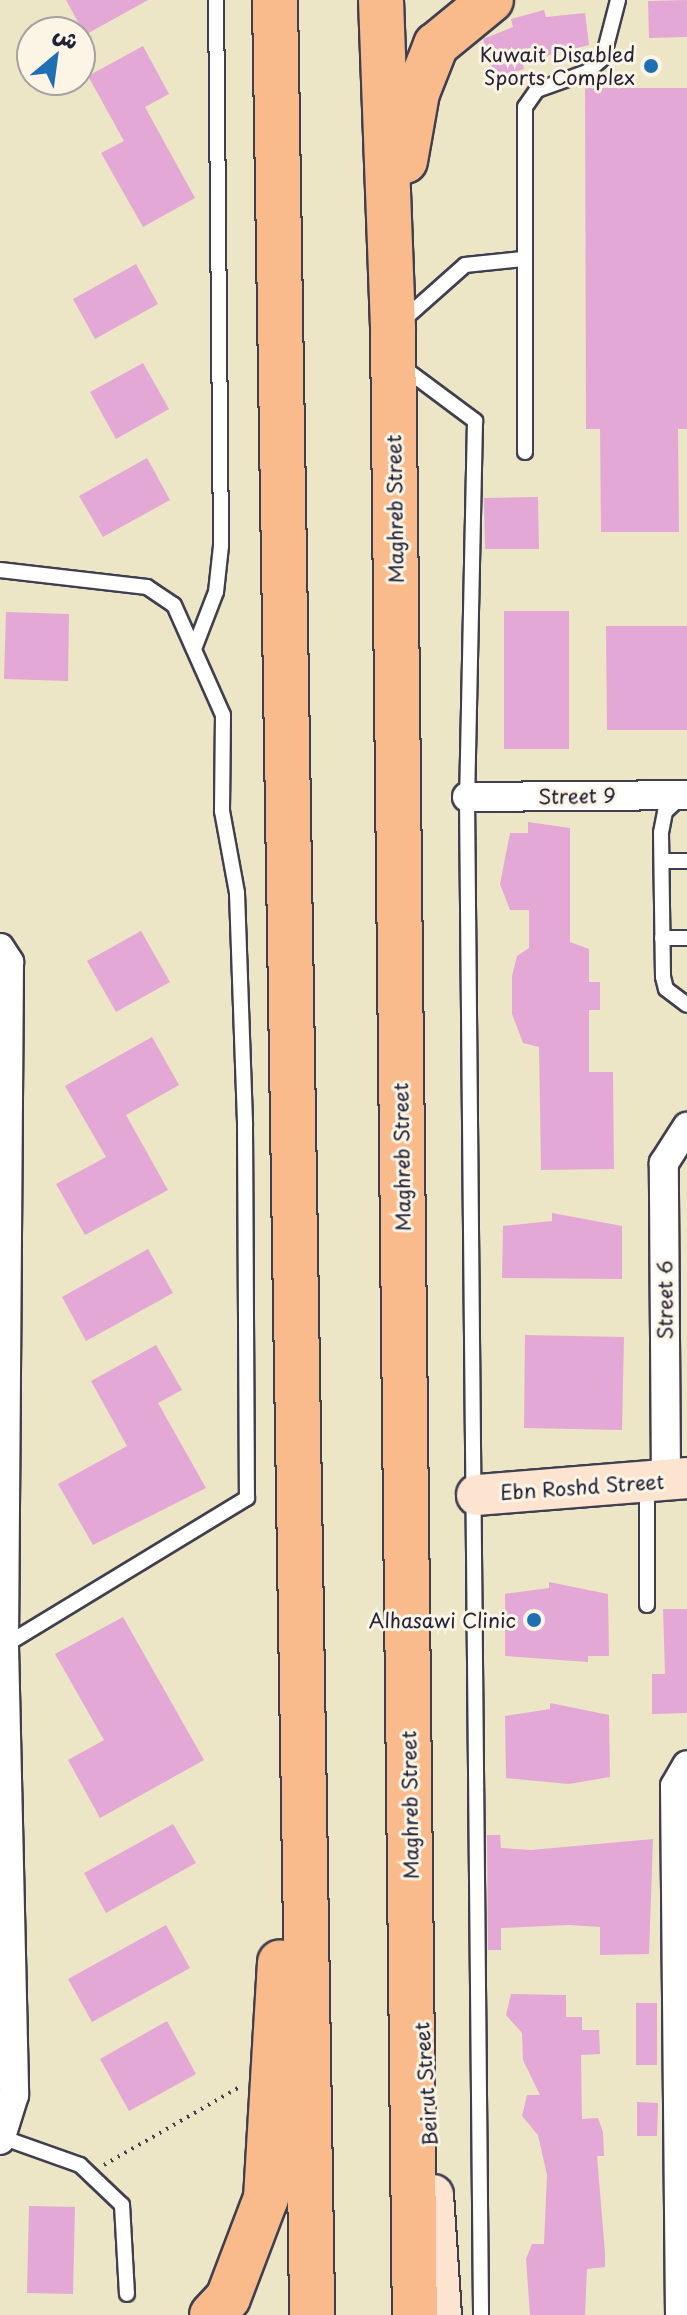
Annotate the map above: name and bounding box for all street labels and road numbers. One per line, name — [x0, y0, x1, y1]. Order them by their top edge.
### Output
street label: Maghreb Street — [382, 433, 408, 585]
street label: Street 9 — [538, 783, 616, 809]
street label: Maghreb Street — [389, 1081, 415, 1233]
street label: Street 6 — [653, 1260, 677, 1340]
street label: Ebn Roshd Street — [499, 1469, 665, 1505]
street label: Maghreb Street — [397, 1729, 423, 1881]
street label: Beirut Street — [410, 2021, 442, 2147]

